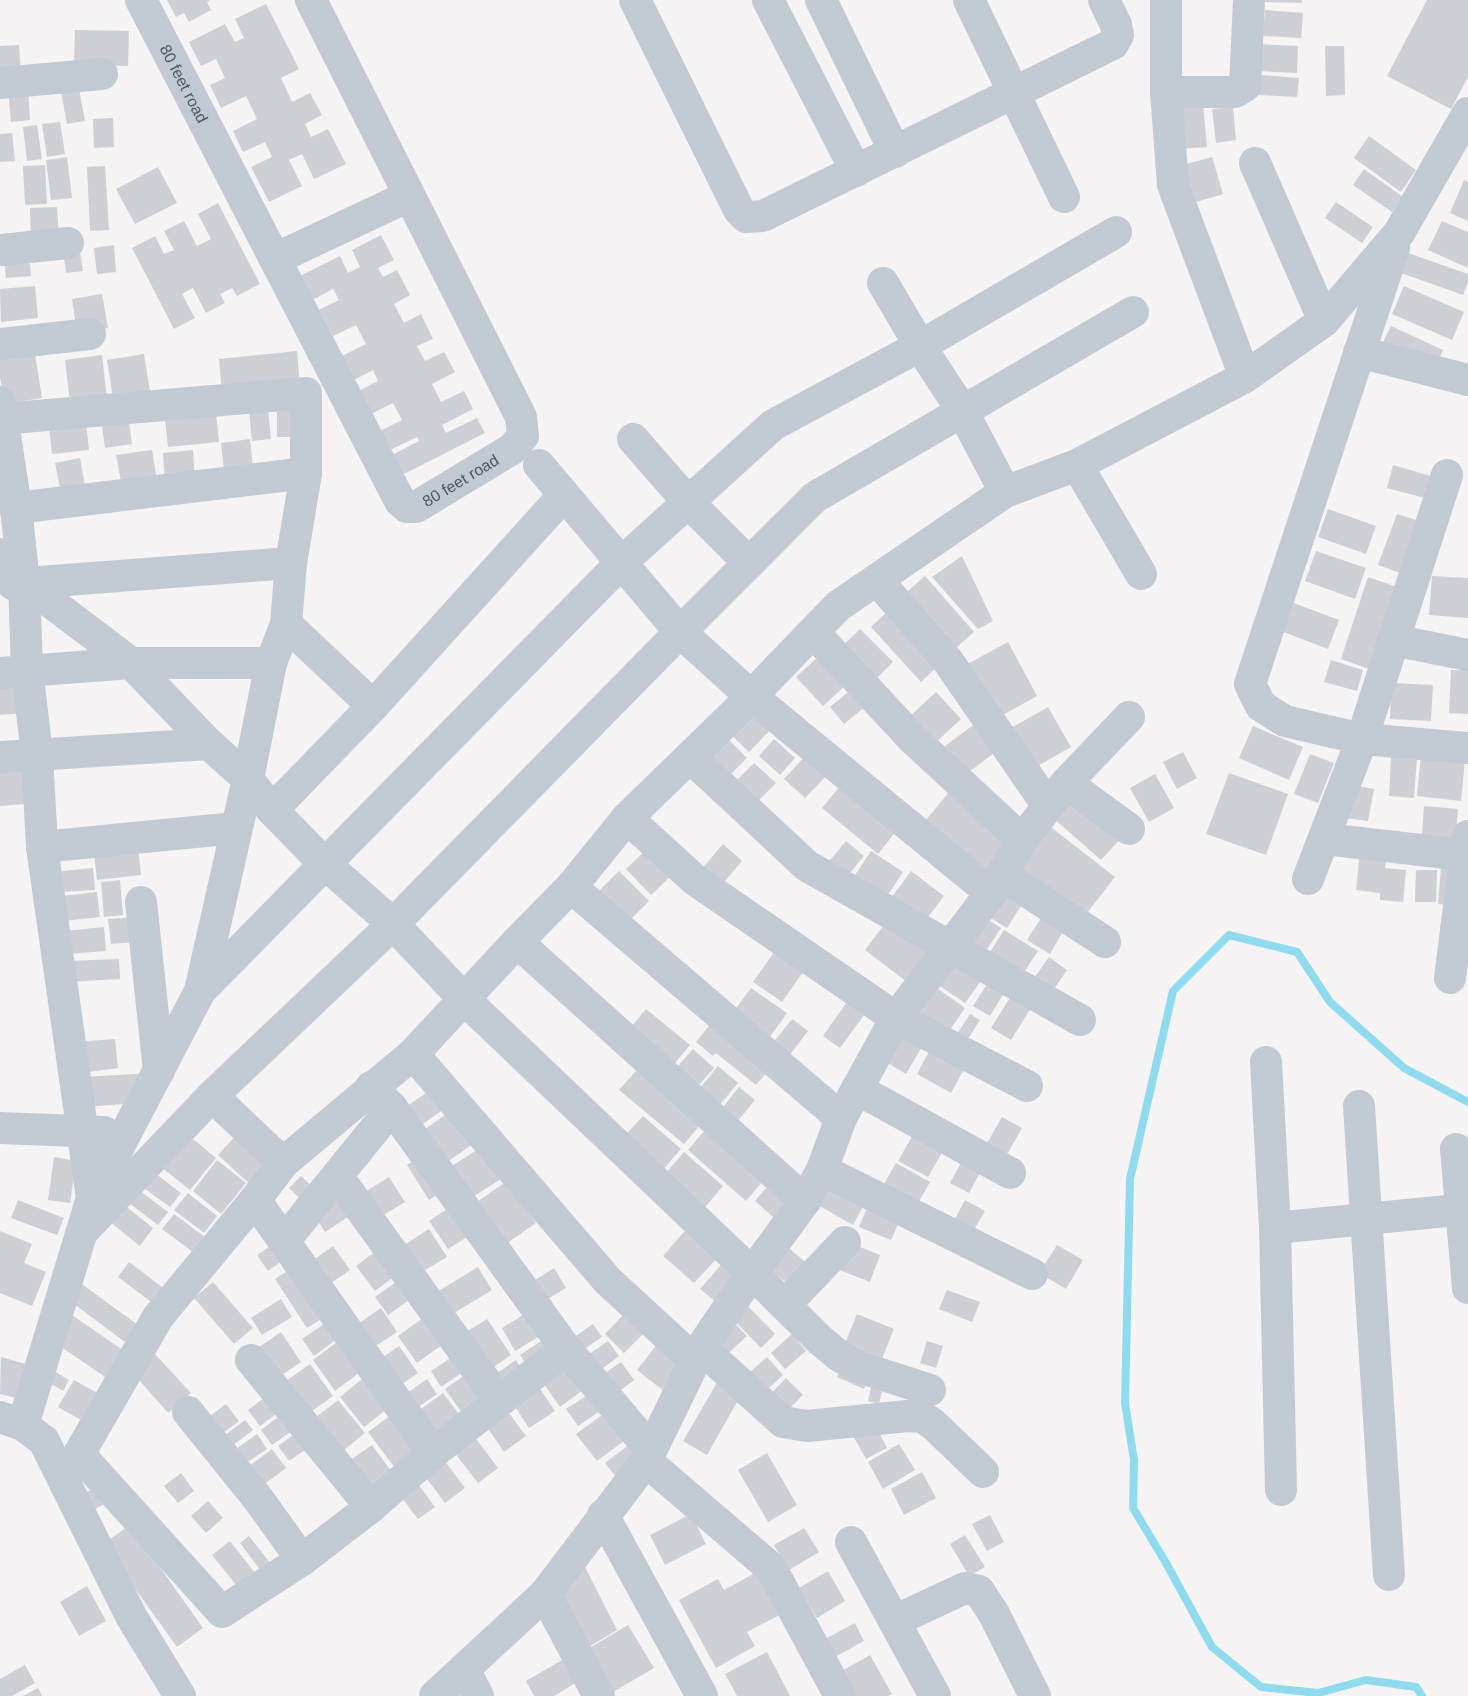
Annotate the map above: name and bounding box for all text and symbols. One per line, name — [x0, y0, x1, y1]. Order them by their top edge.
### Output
street label: 80 feet road — [157, 42, 211, 125]
street label: 80 feet road — [419, 451, 501, 510]

